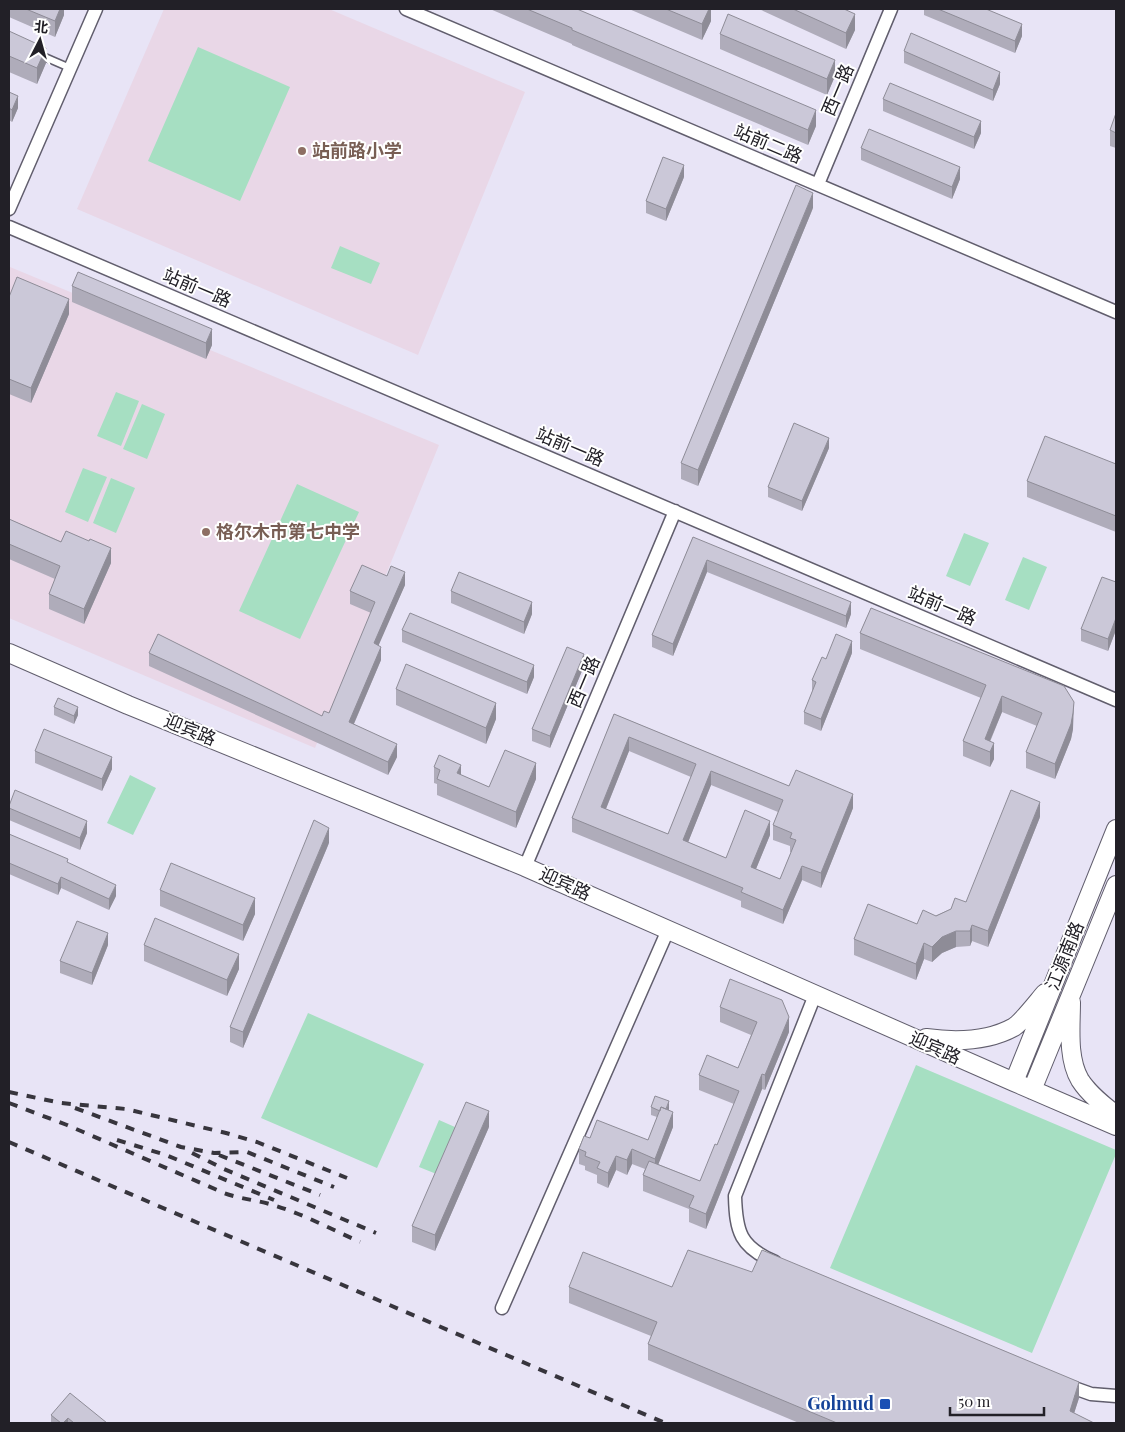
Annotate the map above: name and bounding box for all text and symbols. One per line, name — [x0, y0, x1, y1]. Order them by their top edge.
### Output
north arrow — [15, 15, 65, 65]
text: 北 — [33, 16, 49, 37]
street label: 西一路 — [815, 60, 859, 119]
street label: 站前二路 — [731, 118, 806, 168]
place label: 站前路小学 — [312, 138, 402, 162]
marker: 站前路小学 — [296, 145, 308, 157]
street label: 站前一路 — [160, 262, 235, 312]
street label: 站前一路 — [533, 421, 608, 471]
place label: 格尔木市第七中学 — [216, 519, 360, 543]
marker: 格尔木市第七中学 — [200, 526, 212, 538]
street label: 站前一路 — [905, 580, 980, 630]
street label: 西一路 — [561, 652, 605, 711]
street label: 迎宾路 — [161, 708, 220, 750]
street label: 迎宾路 — [536, 861, 595, 905]
street label: 江源南路 — [1039, 918, 1089, 993]
street label: 迎宾路 — [906, 1025, 965, 1069]
scale bar — [950, 1384, 1044, 1416]
place label: Golmud — [807, 1391, 874, 1415]
text: 50 m — [958, 1391, 991, 1411]
marker: Golmud — [878, 1397, 892, 1411]

